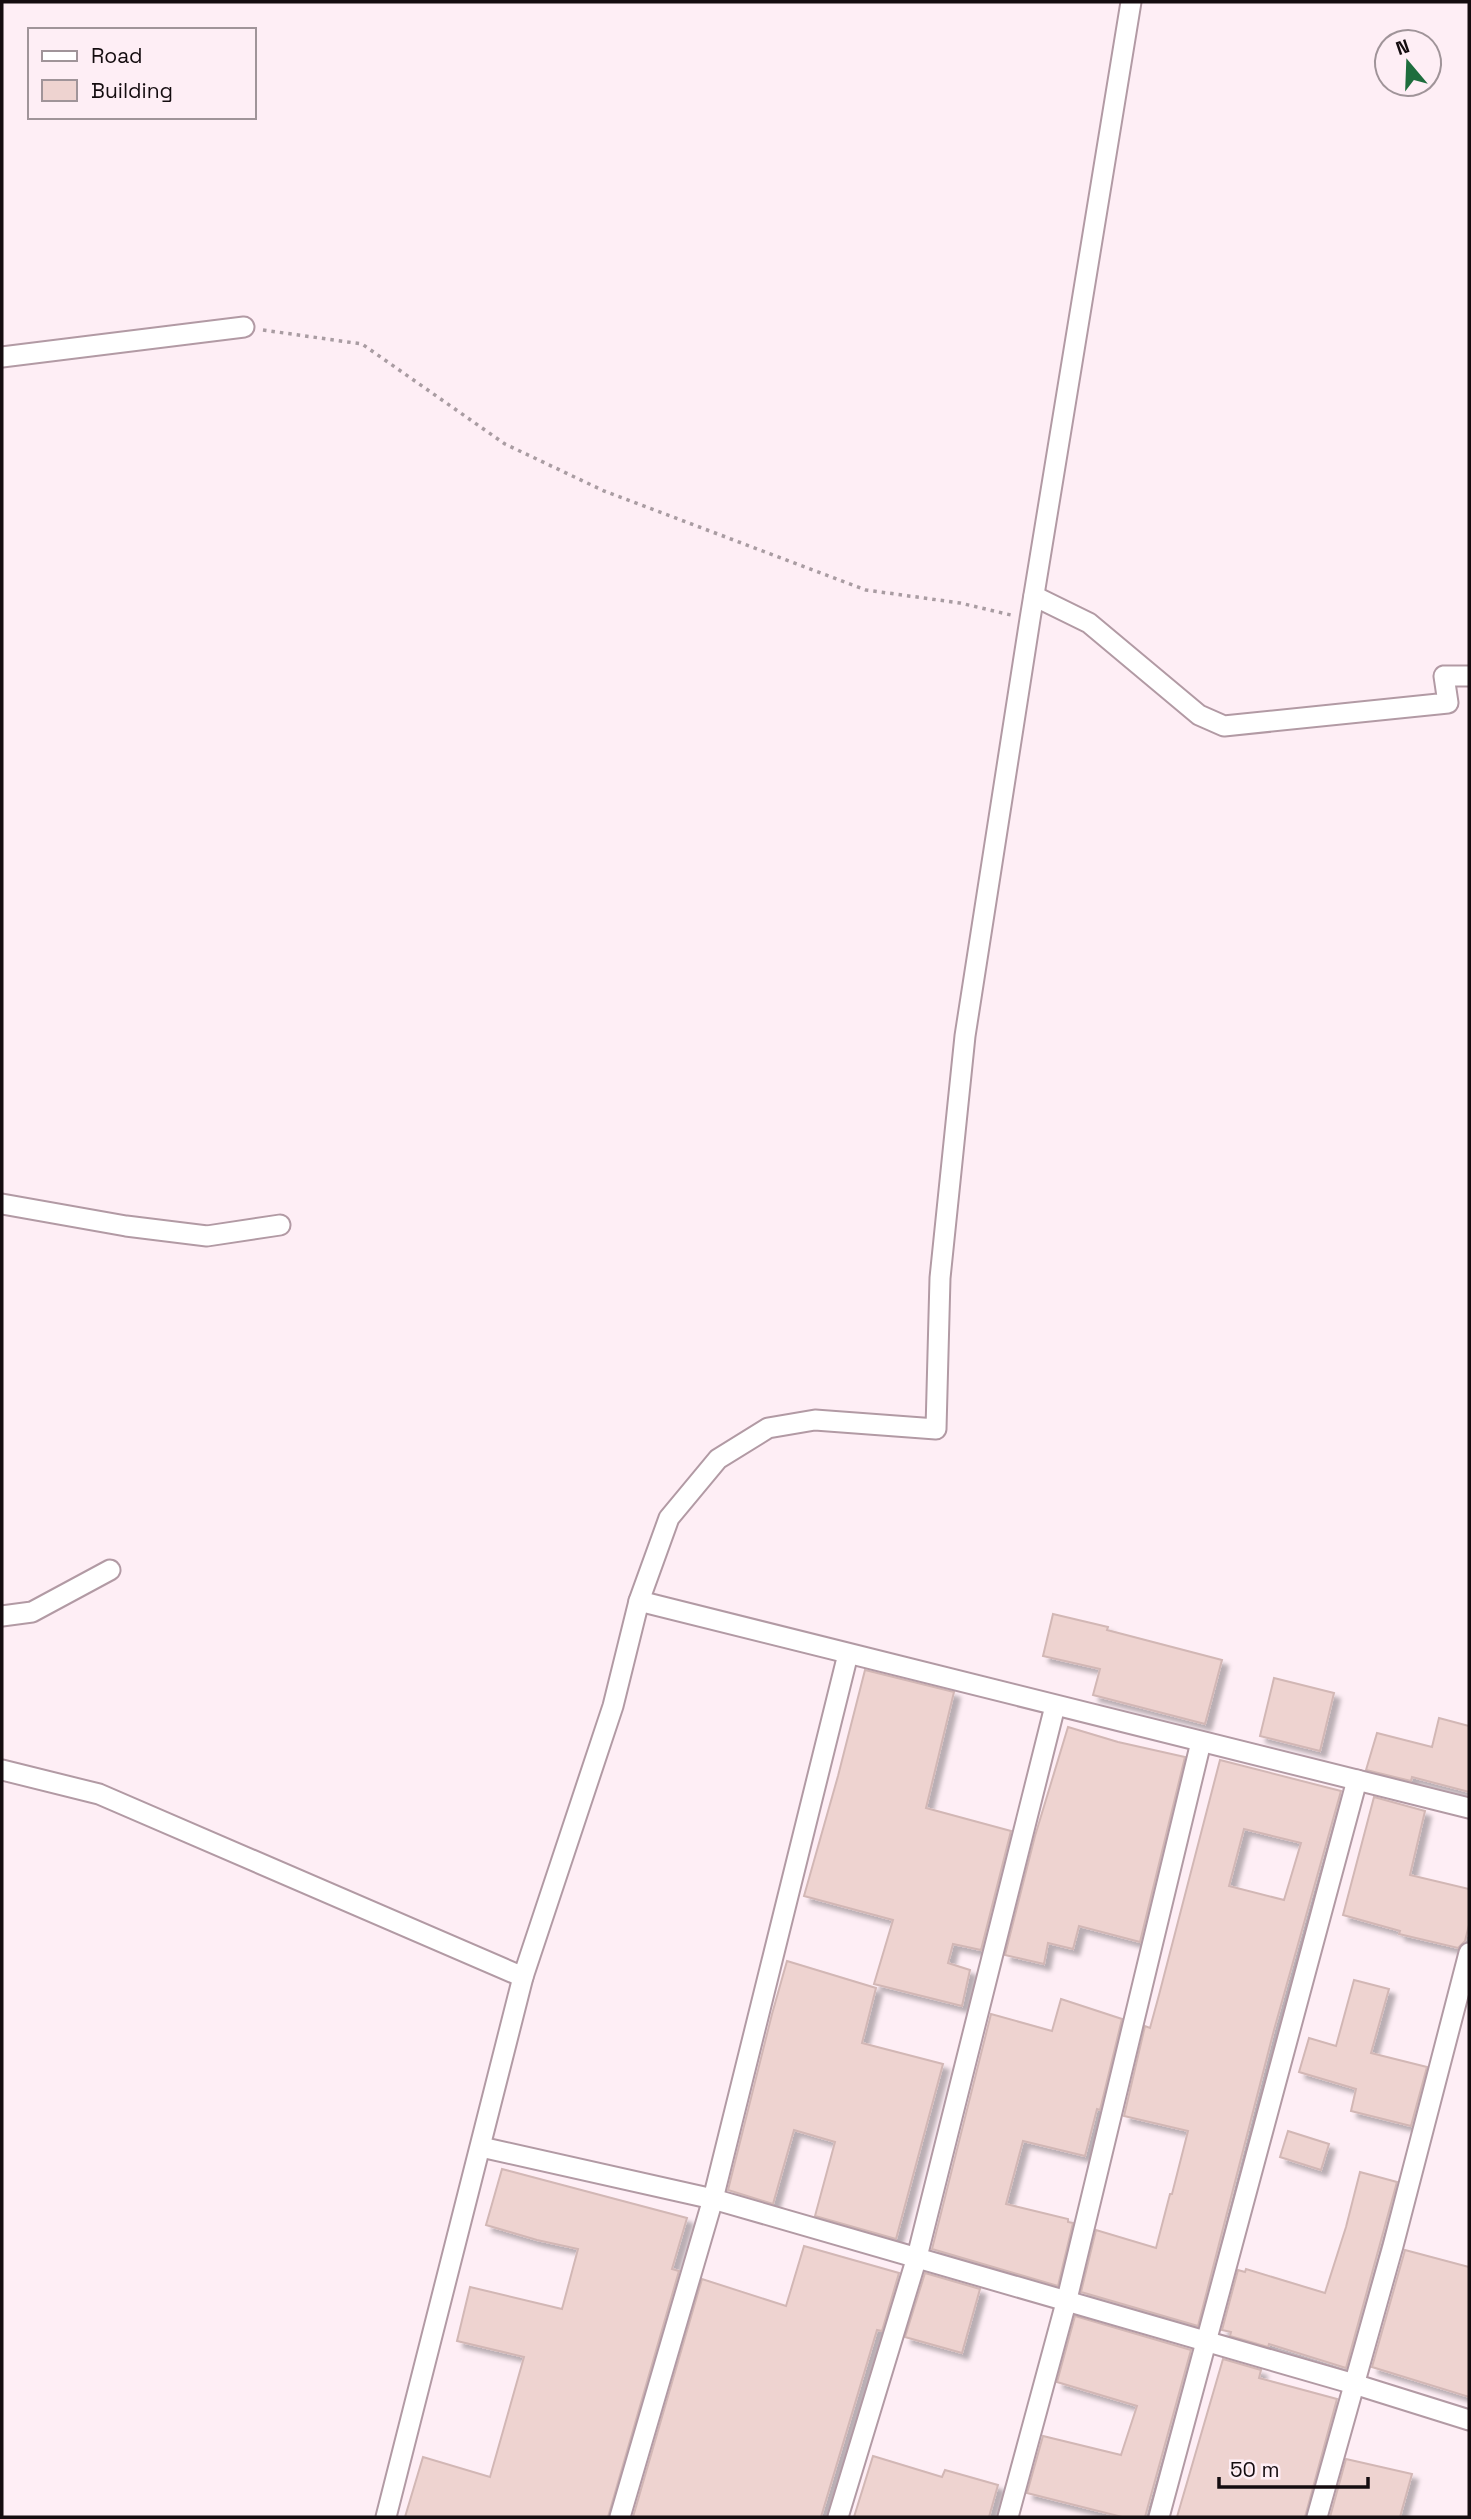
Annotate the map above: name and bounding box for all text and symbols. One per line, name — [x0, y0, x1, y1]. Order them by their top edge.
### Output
legend — [28, 28, 256, 119]
north arrow — [1373, 28, 1443, 98]
text: N — [1393, 34, 1413, 61]
text: Road — [91, 42, 143, 69]
text: Building — [91, 77, 173, 104]
scale bar — [1219, 2446, 1368, 2490]
text: 50 m — [1230, 2456, 1280, 2483]

